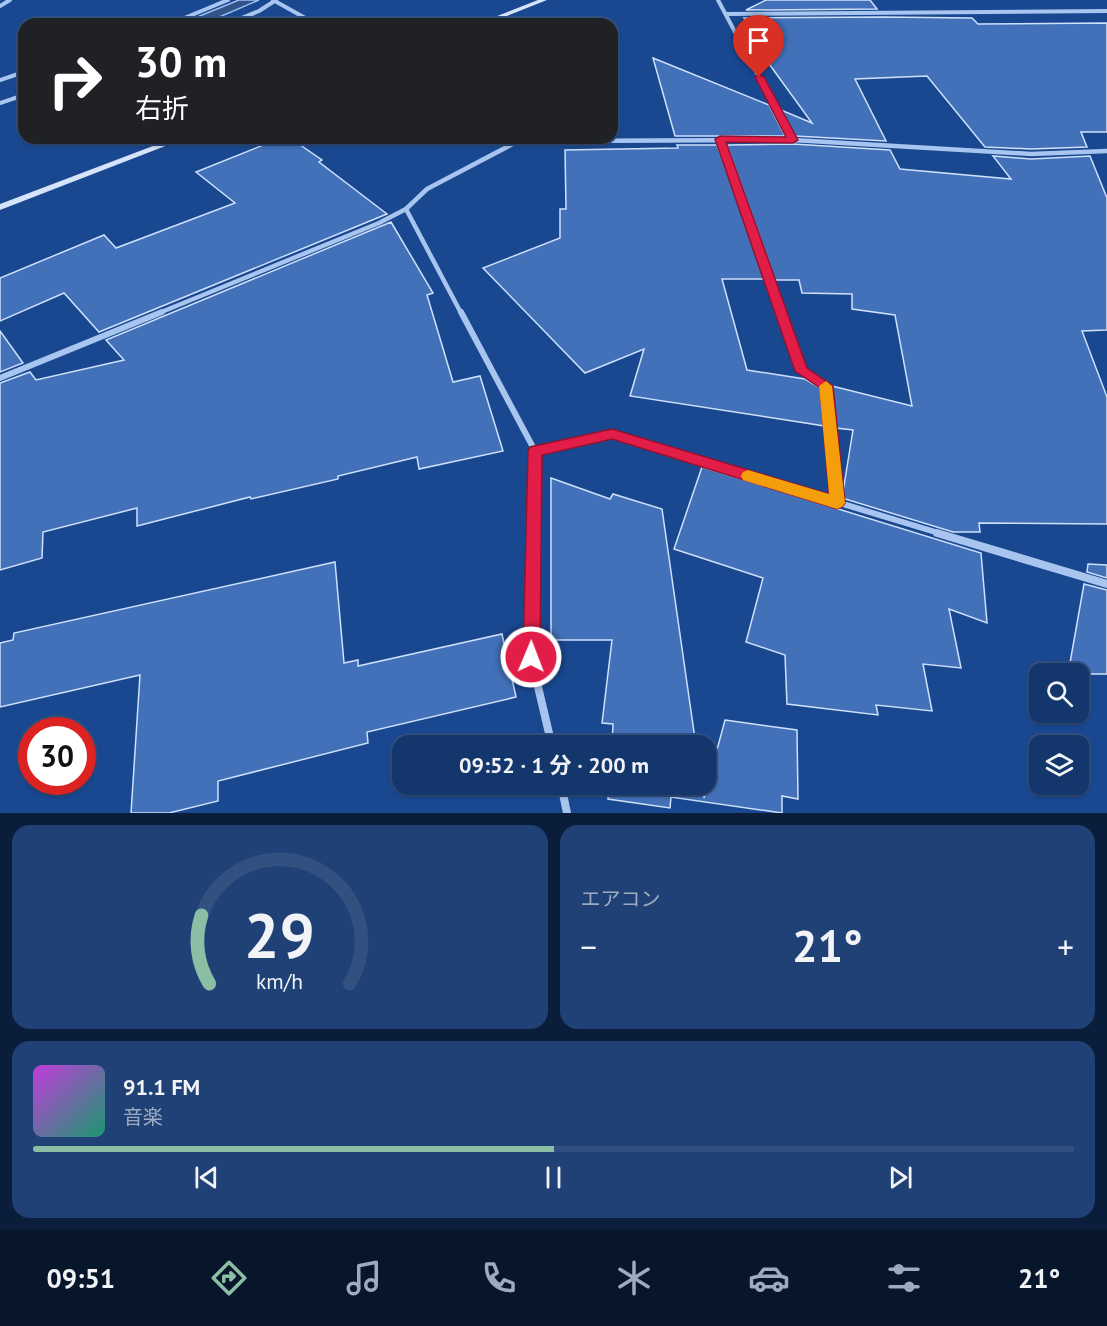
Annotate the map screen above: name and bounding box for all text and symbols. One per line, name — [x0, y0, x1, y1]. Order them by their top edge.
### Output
pin — [733, 15, 784, 77]
icon: arrive — [742, 24, 775, 57]
text: 30 m — [135, 34, 227, 89]
icon: right — [36, 42, 114, 120]
text: 右折 — [135, 91, 189, 125]
position arrow — [499, 625, 563, 689]
map controls — [1029, 663, 1089, 795]
button: search — [1029, 663, 1089, 723]
speed limit sign: 30 — [18, 717, 96, 795]
button: layers — [1029, 735, 1089, 795]
text: 09:52 · 1 分 · 200 m — [459, 751, 649, 779]
text: エアコン — [581, 886, 661, 912]
text: 29 — [244, 894, 315, 975]
text: 21° — [792, 916, 863, 974]
text: − — [581, 925, 597, 968]
text: + — [1057, 925, 1074, 968]
text: km/h — [256, 967, 303, 995]
text: 91.1 FM — [123, 1073, 200, 1101]
text: 音楽 — [123, 1104, 163, 1130]
icon: previous — [190, 1161, 223, 1194]
icon: pause — [537, 1161, 570, 1194]
icon: next — [884, 1161, 917, 1194]
icon: directions — [208, 1257, 250, 1299]
icon: music — [343, 1257, 385, 1299]
icon: phone — [478, 1257, 520, 1299]
icon: climate — [613, 1257, 655, 1299]
icon: car — [748, 1257, 790, 1299]
icon: filters — [883, 1257, 925, 1299]
text: 09:51 — [47, 1261, 115, 1295]
text: 21° — [1018, 1261, 1060, 1295]

